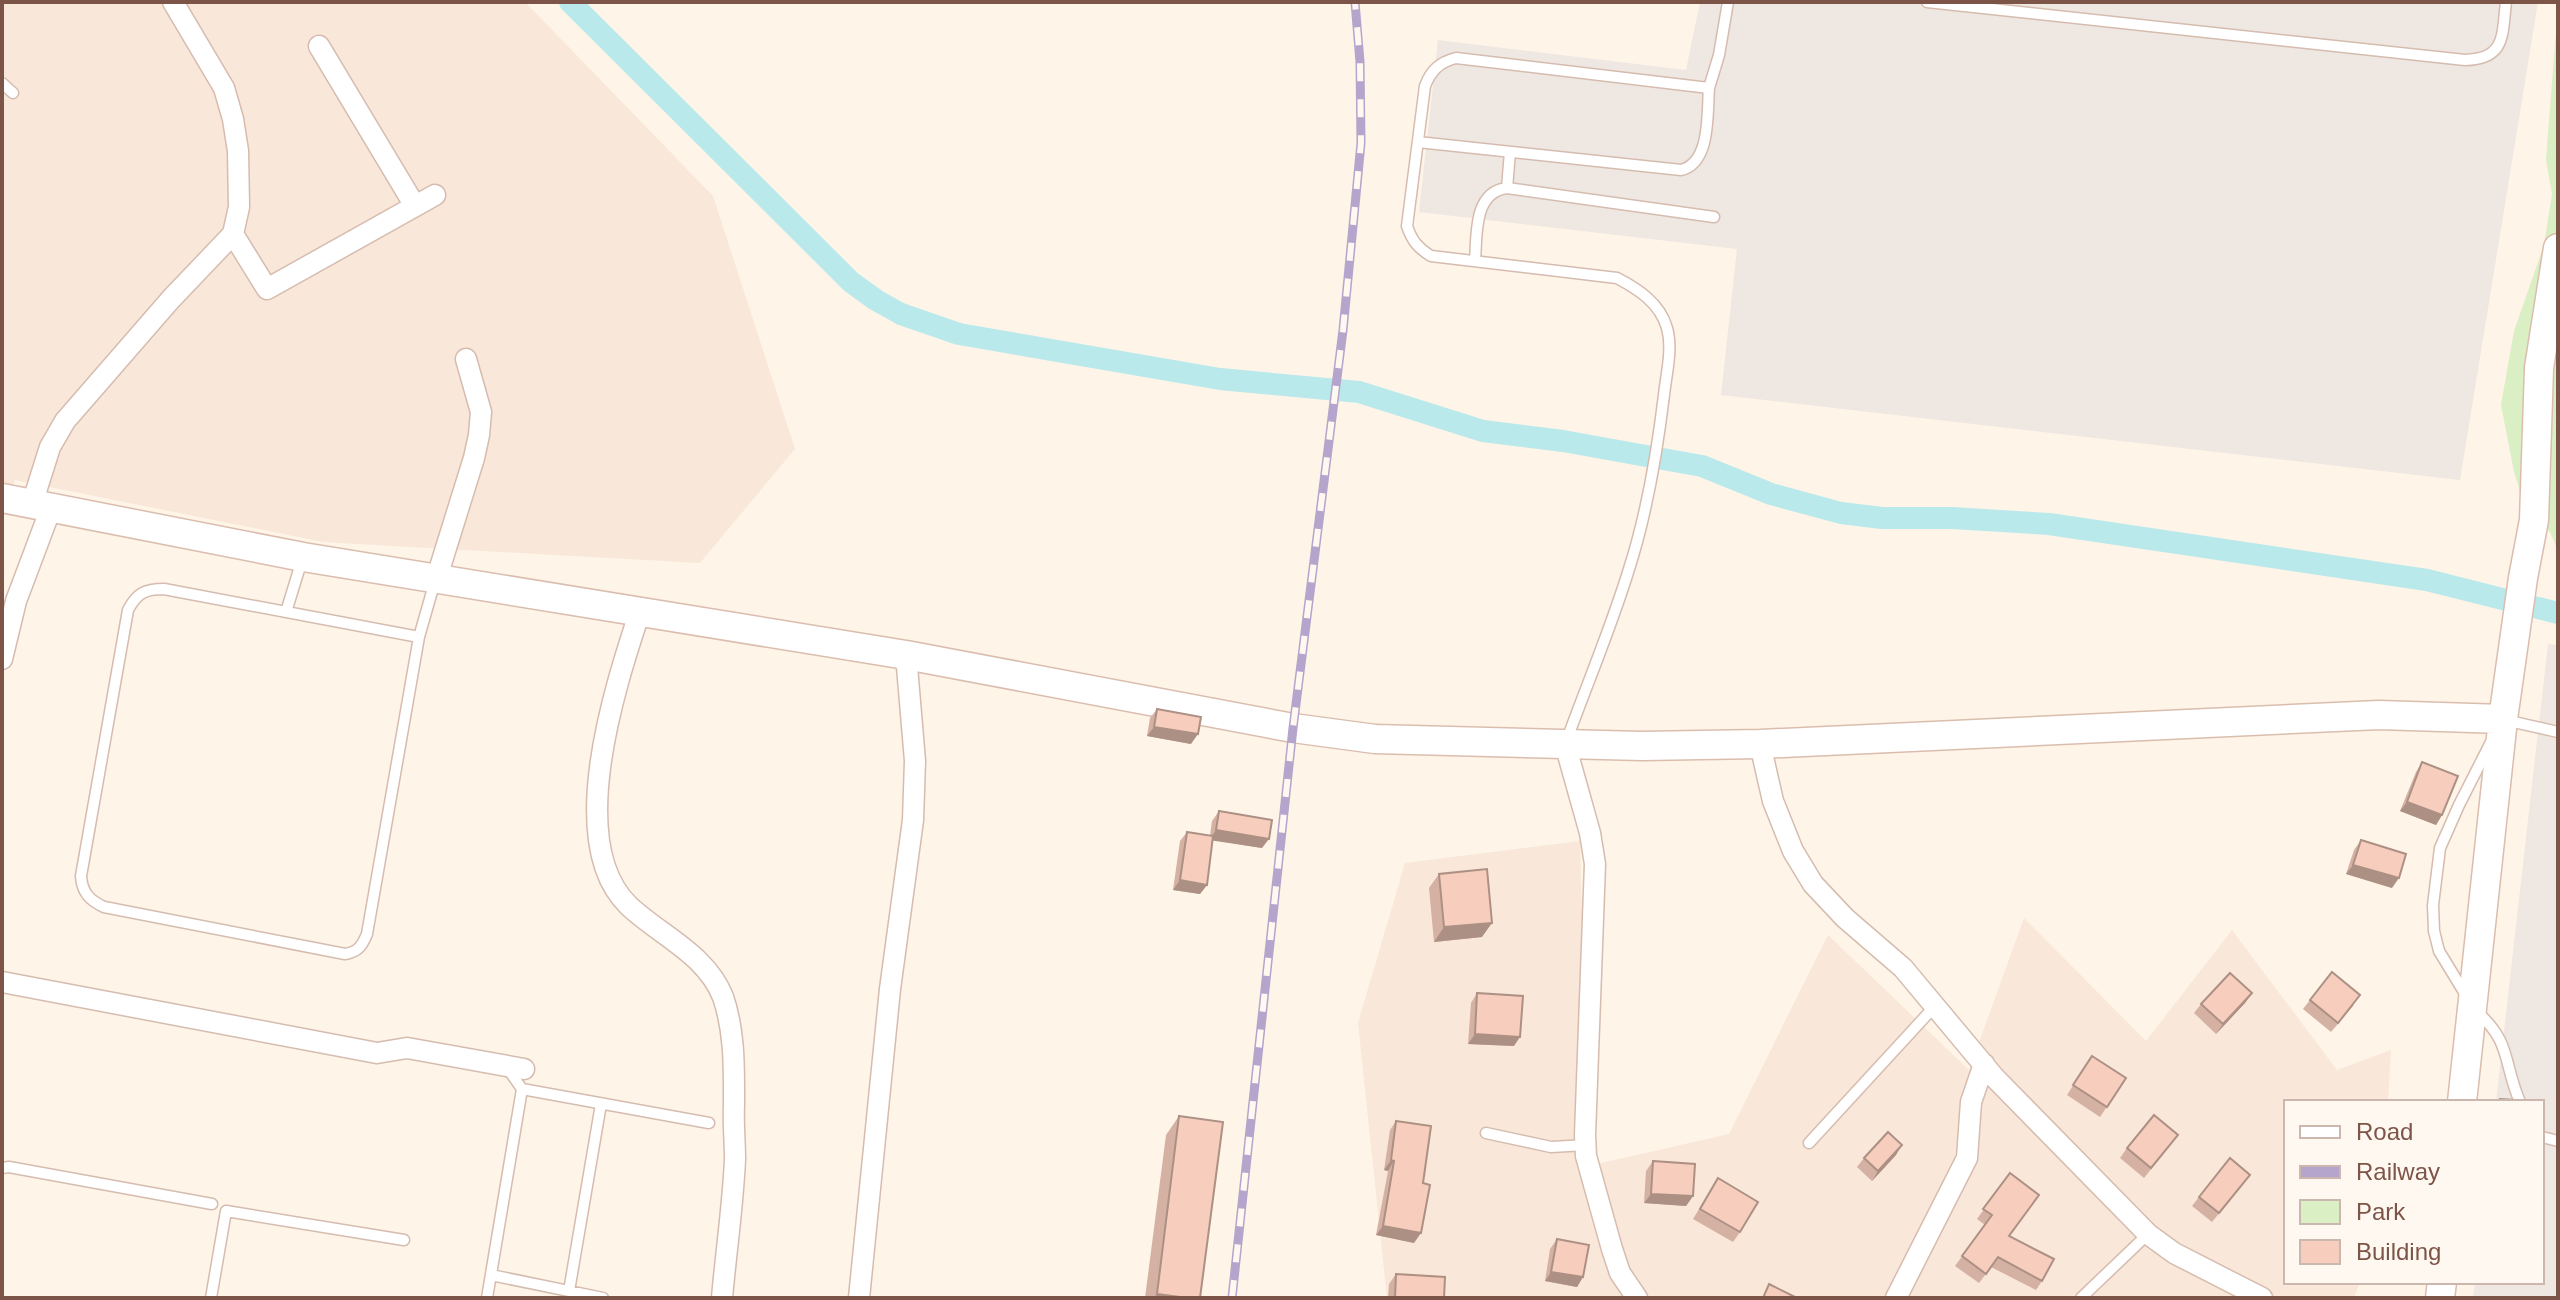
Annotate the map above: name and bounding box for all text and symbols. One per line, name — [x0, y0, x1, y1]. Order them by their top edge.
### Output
legend — [2284, 1100, 2544, 1284]
text: Road — [2356, 1118, 2413, 1145]
text: Railway — [2356, 1158, 2440, 1185]
text: Park — [2356, 1198, 2406, 1225]
text: Building — [2356, 1238, 2441, 1265]

